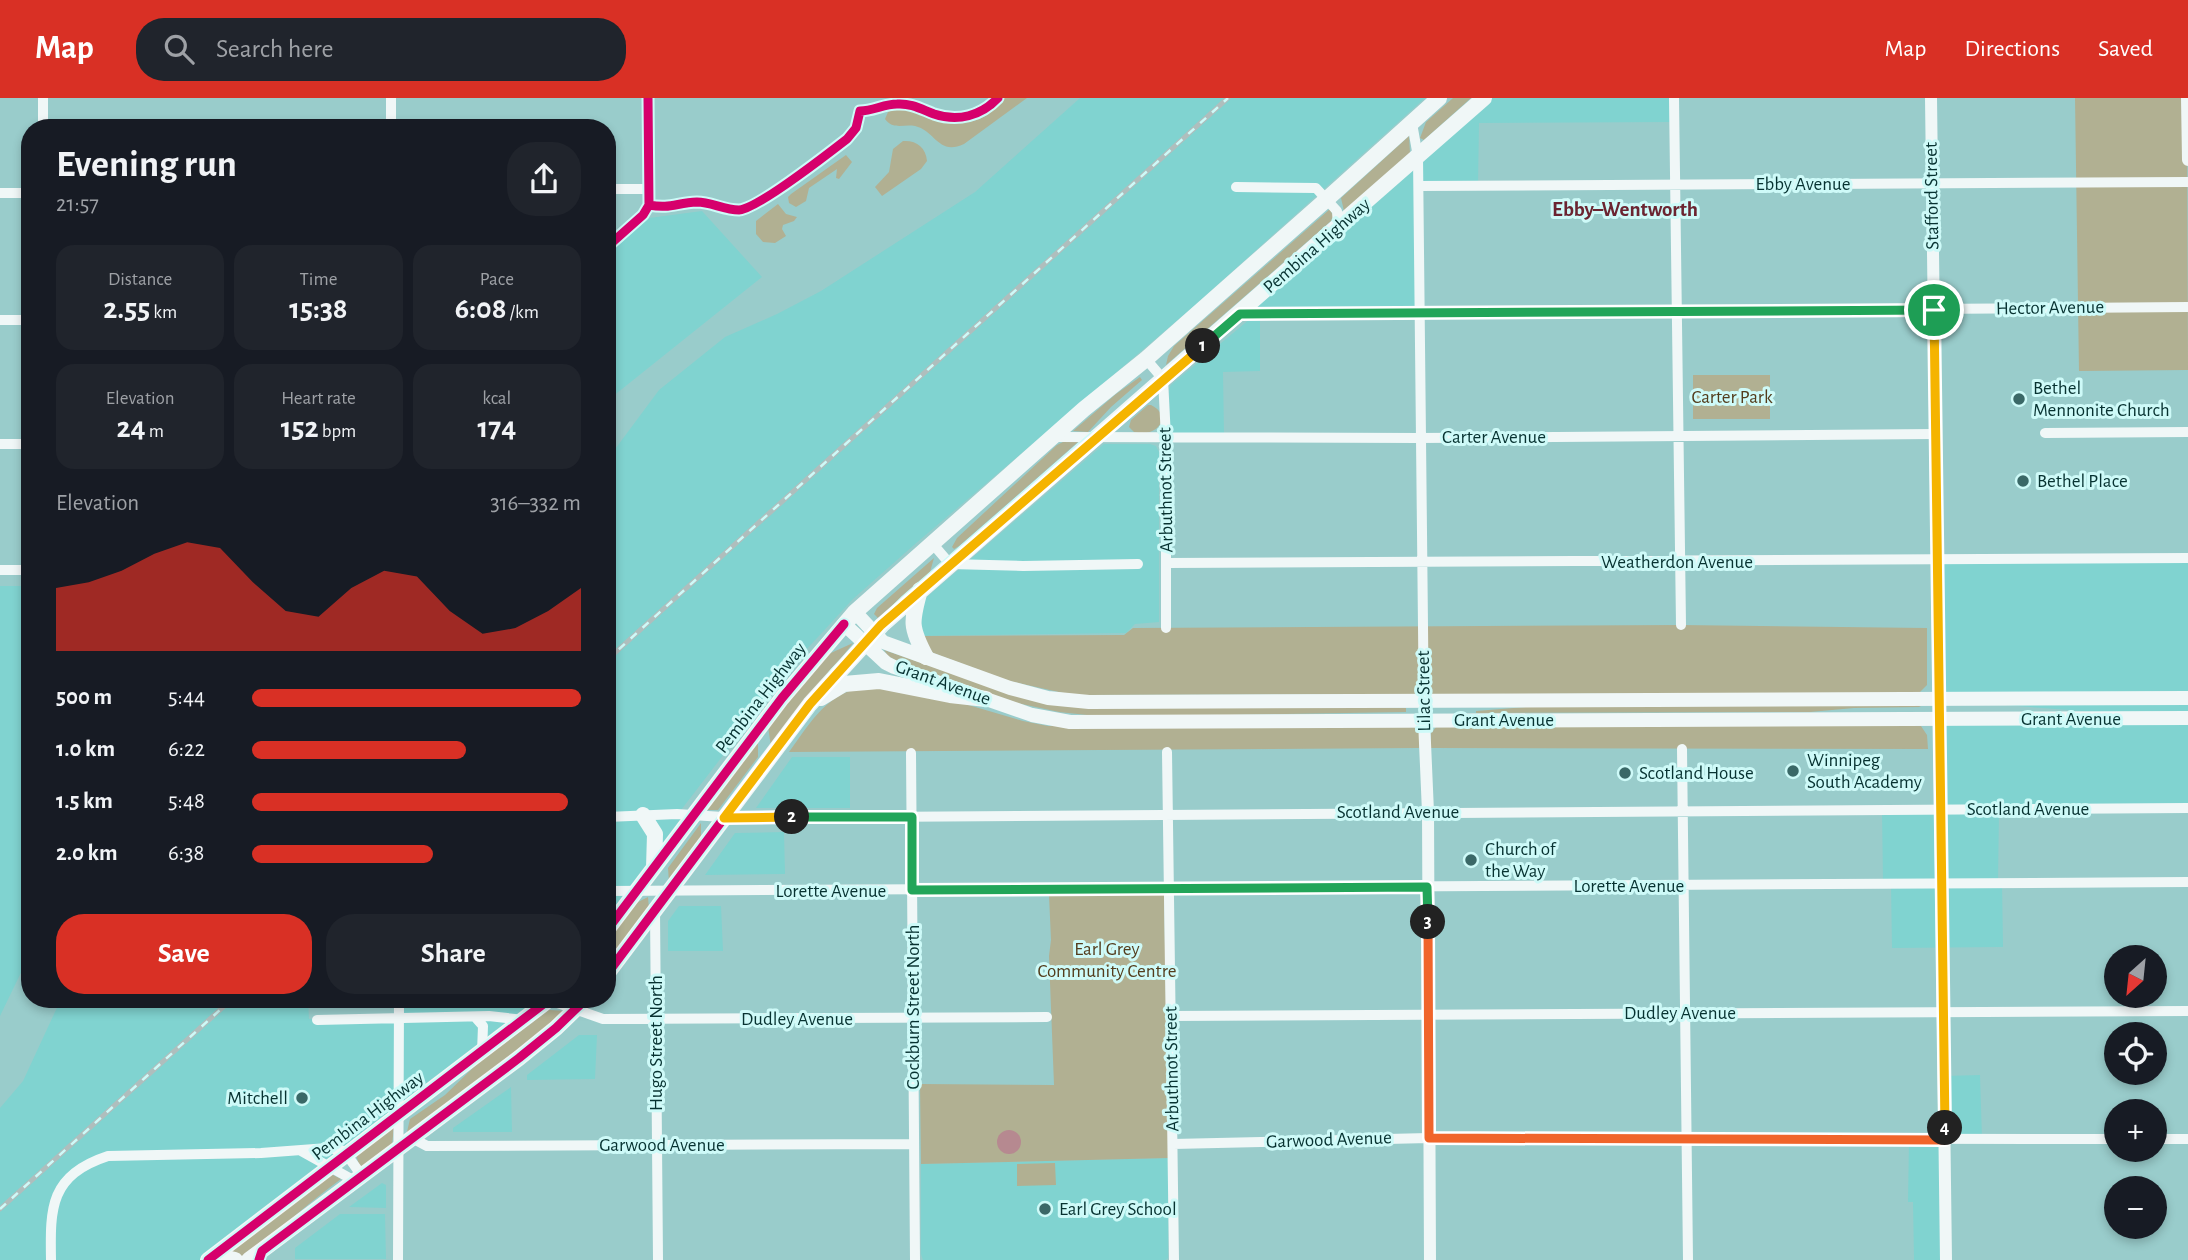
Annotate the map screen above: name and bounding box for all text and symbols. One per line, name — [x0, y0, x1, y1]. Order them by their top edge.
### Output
search box — [136, 18, 626, 81]
icon: search — [160, 30, 198, 68]
text: Map — [35, 32, 94, 65]
text: Search here — [216, 36, 334, 62]
text: Map — [1884, 37, 1926, 61]
text: Directions — [1964, 37, 2060, 61]
text: Saved — [2098, 37, 2153, 61]
button: share — [507, 142, 581, 216]
street label: Stafford Street — [1922, 142, 1942, 250]
text: Evening run — [56, 146, 237, 184]
street label: Ebby Avenue — [1755, 175, 1851, 194]
text: 21:57 — [56, 193, 99, 216]
street label: Pembina Highway — [1260, 195, 1374, 297]
district label: Ebby–Wentworth — [1552, 199, 1698, 220]
text: Distance — [108, 270, 172, 289]
text: Time — [300, 270, 337, 289]
text: Pace — [480, 270, 514, 289]
pin — [1904, 280, 1964, 340]
icon: arrive — [1915, 291, 1953, 329]
text: 2.55 — [103, 294, 150, 324]
text: 15:38 — [289, 294, 348, 324]
text: 6:08 — [455, 294, 506, 324]
street label: Hector Avenue — [1996, 298, 2104, 318]
text: km — [150, 303, 177, 322]
text: /km — [506, 303, 539, 322]
pin: 1 — [1186, 328, 1220, 364]
text: 1 — [1199, 336, 1206, 355]
place label: Bethel Mennonite Church — [2033, 379, 2170, 420]
park label: Carter Park — [1691, 388, 1773, 407]
text: Elevation — [106, 389, 175, 408]
text: Heart rate — [281, 389, 356, 408]
text: kcal — [482, 389, 511, 408]
marker: Bethel Mennonite Church — [2011, 391, 2027, 407]
text: 24 — [116, 413, 146, 443]
text: 152 — [281, 413, 319, 443]
text: 174 — [477, 413, 516, 443]
text: m — [146, 422, 164, 441]
text: bpm — [319, 422, 356, 441]
street label: Arbuthnot Street — [1155, 427, 1177, 553]
street label: Carter Avenue — [1442, 428, 1546, 447]
place label: Bethel Place — [2037, 472, 2128, 491]
marker: Bethel Place — [2015, 473, 2031, 489]
text: Elevation — [56, 492, 139, 515]
text: 316–332 m — [490, 492, 581, 515]
street label: Weatherdon Avenue — [1601, 553, 1753, 572]
street label: Pembina Highway — [712, 639, 810, 757]
street label: Lilac Street — [1414, 650, 1434, 732]
street label: Grant Avenue — [893, 657, 993, 709]
text: 500 m — [56, 686, 112, 709]
text: 5:44 — [168, 686, 205, 709]
street label: Grant Avenue — [2021, 710, 2121, 729]
street label: Grant Avenue — [1454, 711, 1554, 730]
text: 1.0 km — [56, 738, 115, 761]
text: 6:22 — [168, 738, 205, 761]
place label: Winnipeg South Academy — [1807, 751, 1922, 792]
marker: Winnipeg South Academy — [1785, 763, 1801, 779]
place label: Scotland House — [1639, 764, 1754, 783]
marker: Scotland House — [1617, 765, 1633, 781]
text: 1.5 km — [56, 790, 113, 813]
text: 5:48 — [168, 790, 205, 813]
pin: 2 — [774, 800, 810, 834]
street label: Scotland Avenue — [1967, 800, 2089, 819]
street label: Scotland Avenue — [1337, 803, 1459, 822]
text: 2 — [787, 807, 796, 826]
place label: Church of the Way — [1485, 840, 1557, 881]
text: 2.0 km — [56, 842, 118, 865]
text: 6:38 — [168, 842, 204, 865]
marker: Church of the Way — [1463, 852, 1479, 868]
street label: Lorette Avenue — [1574, 877, 1684, 896]
street label: Lorette Avenue — [776, 882, 886, 901]
pin: 3 — [1410, 904, 1446, 940]
text: 3 — [1423, 912, 1432, 931]
button: Save — [56, 914, 312, 994]
button: Share — [326, 914, 581, 994]
street label: Cockburn Street North — [904, 925, 923, 1089]
park label: Earl Grey Community Centre — [1037, 940, 1177, 981]
north arrow — [2104, 945, 2166, 1008]
map controls — [2104, 945, 2167, 1239]
street label: Hugo Street North — [647, 975, 666, 1111]
street label: Dudley Avenue — [1624, 1004, 1736, 1023]
street label: Arbuthnot Street — [1161, 1006, 1183, 1132]
street label: Dudley Avenue — [741, 1010, 853, 1029]
button: locate — [2104, 1022, 2167, 1085]
street label: Pembina Highway — [309, 1068, 427, 1164]
place label: Mitchell — [227, 1089, 288, 1108]
marker: Mitchell — [294, 1090, 310, 1106]
button: + — [2104, 1099, 2167, 1162]
pin: 4 — [1927, 1110, 1962, 1146]
text: 4 — [1940, 1118, 1949, 1137]
street label: Garwood Avenue — [1266, 1128, 1392, 1152]
street label: Garwood Avenue — [599, 1136, 725, 1155]
button: − — [2104, 1176, 2167, 1239]
place label: Earl Grey School — [1059, 1200, 1177, 1219]
marker: Earl Grey School — [1037, 1201, 1053, 1217]

